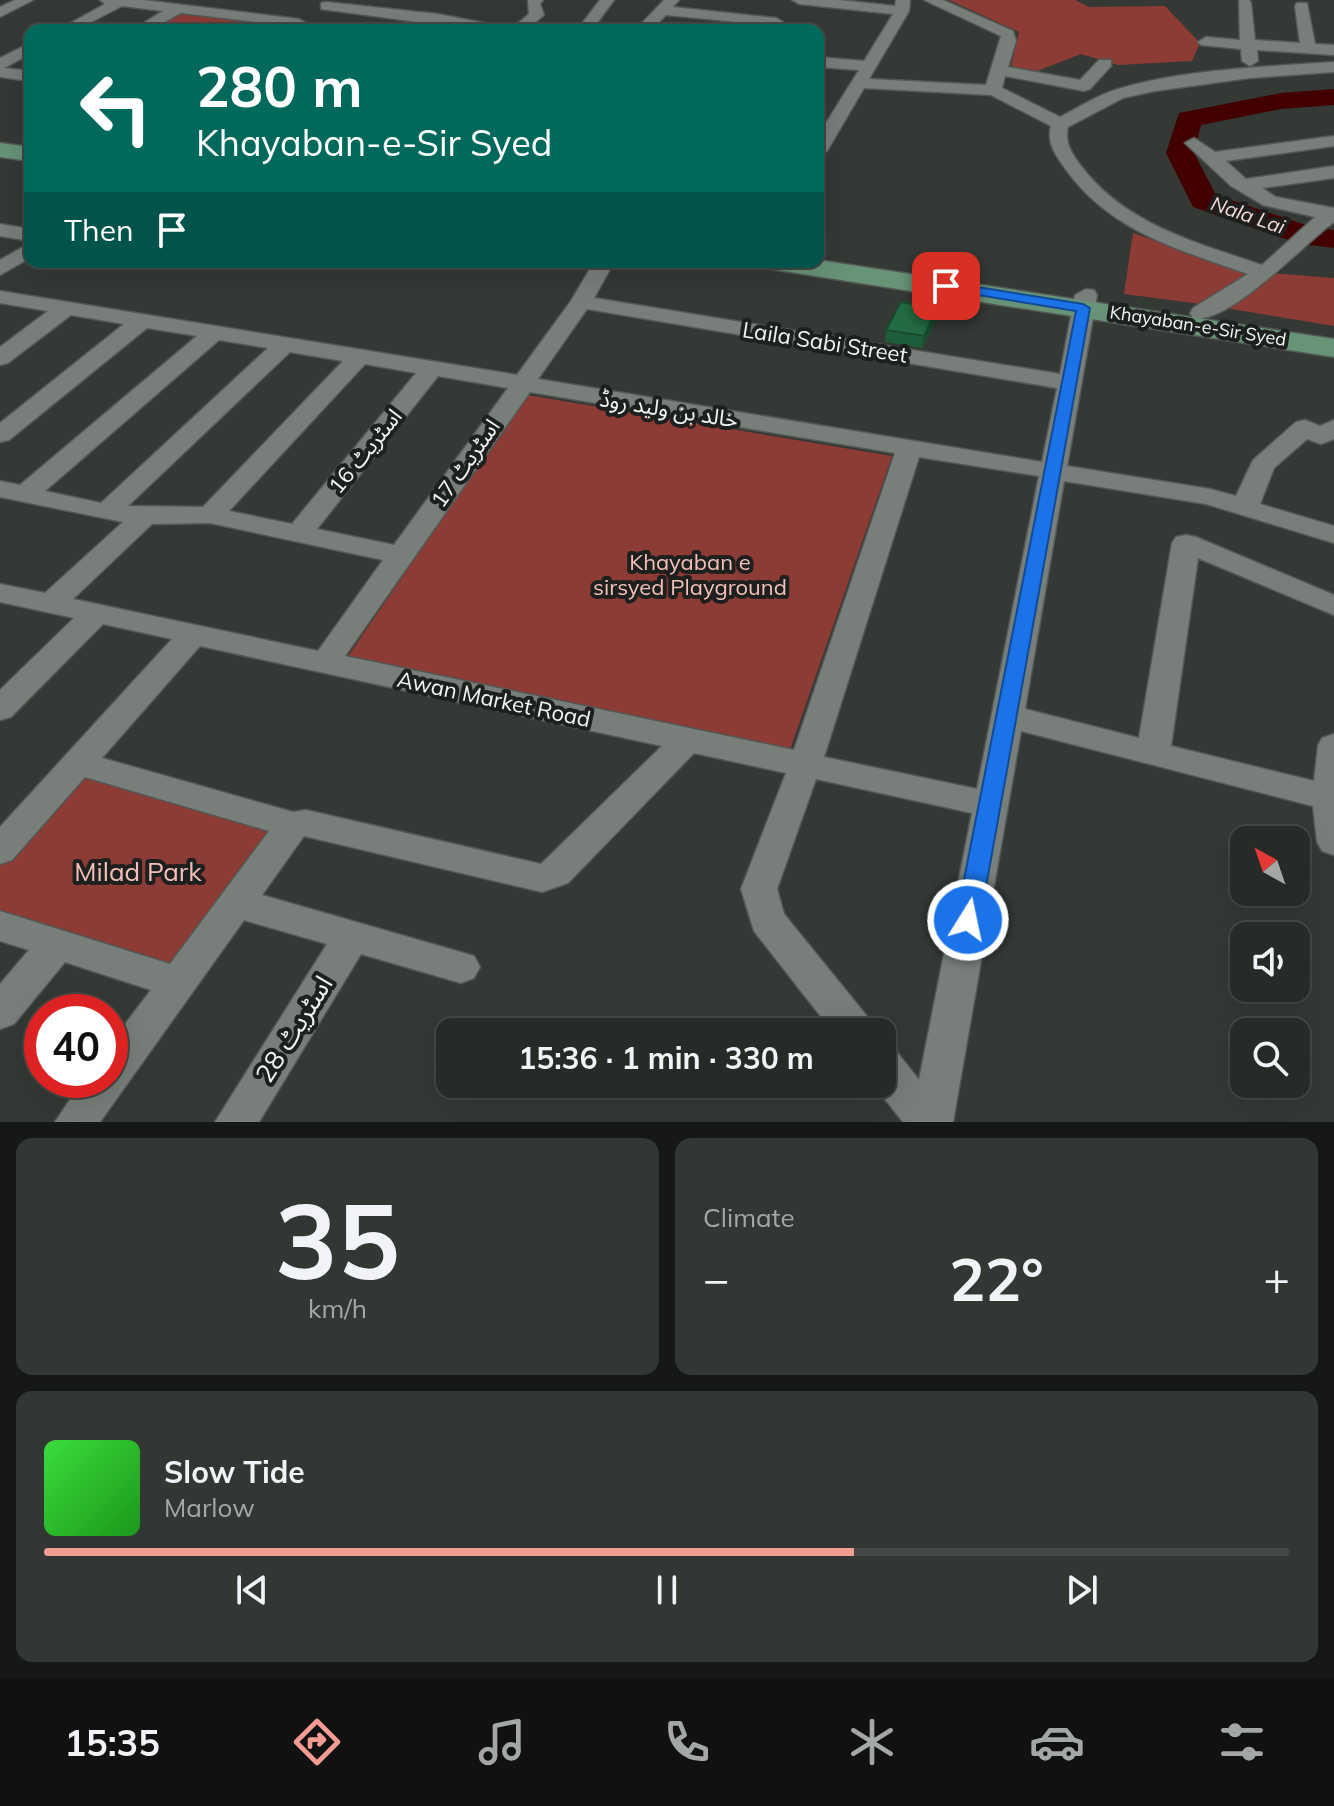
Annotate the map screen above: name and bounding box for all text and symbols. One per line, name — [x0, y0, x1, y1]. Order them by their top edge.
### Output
text: 280 m — [196, 51, 363, 121]
icon: left — [64, 56, 168, 160]
text: Khayaban-e-Sir Syed — [196, 120, 552, 165]
water label: Nala Lai — [1208, 190, 1289, 239]
icon: arrive — [150, 208, 194, 252]
text: Then — [64, 211, 134, 249]
pin — [912, 252, 980, 320]
icon: arrive — [924, 264, 968, 308]
street label: Khayaban-e-Sir Syed — [1108, 300, 1288, 351]
street label: Laila Sabi Street — [741, 315, 910, 369]
street label: خالد بن ولید روڈ — [598, 384, 740, 434]
street label: اسٹریٹ 16 — [322, 403, 408, 499]
street label: اسٹریٹ 17 — [424, 413, 506, 513]
park label: Khayaban e sirsyed Playground — [593, 548, 787, 601]
street label: Awan Market Road — [395, 665, 593, 733]
north arrow — [1230, 826, 1310, 906]
map controls — [1230, 826, 1310, 1098]
park label: Milad Park — [74, 855, 202, 888]
position arrow — [926, 878, 1010, 962]
button: sound — [1230, 922, 1310, 1002]
street label: اسٹریٹ 28 — [248, 969, 339, 1088]
speed limit sign: 40 — [24, 994, 128, 1098]
button: search — [1230, 1018, 1310, 1098]
text: 15:36 · 1 min · 330 m — [518, 1039, 814, 1077]
text: 35 — [275, 1174, 400, 1305]
text: Climate — [703, 1201, 795, 1234]
text: 22° — [949, 1241, 1044, 1316]
text: − — [703, 1251, 729, 1306]
text: + — [1264, 1251, 1290, 1306]
text: km/h — [308, 1292, 367, 1325]
text: Slow Tide — [164, 1453, 305, 1491]
text: Marlow — [164, 1491, 255, 1524]
icon: previous — [230, 1568, 274, 1612]
icon: pause — [645, 1568, 689, 1612]
icon: next — [1060, 1568, 1104, 1612]
icon: directions — [289, 1714, 345, 1770]
icon: music — [474, 1714, 530, 1770]
icon: phone — [659, 1714, 715, 1770]
icon: climate — [844, 1714, 900, 1770]
icon: car — [1029, 1714, 1085, 1770]
icon: filters — [1214, 1714, 1270, 1770]
text: 15:35 — [64, 1720, 160, 1765]

